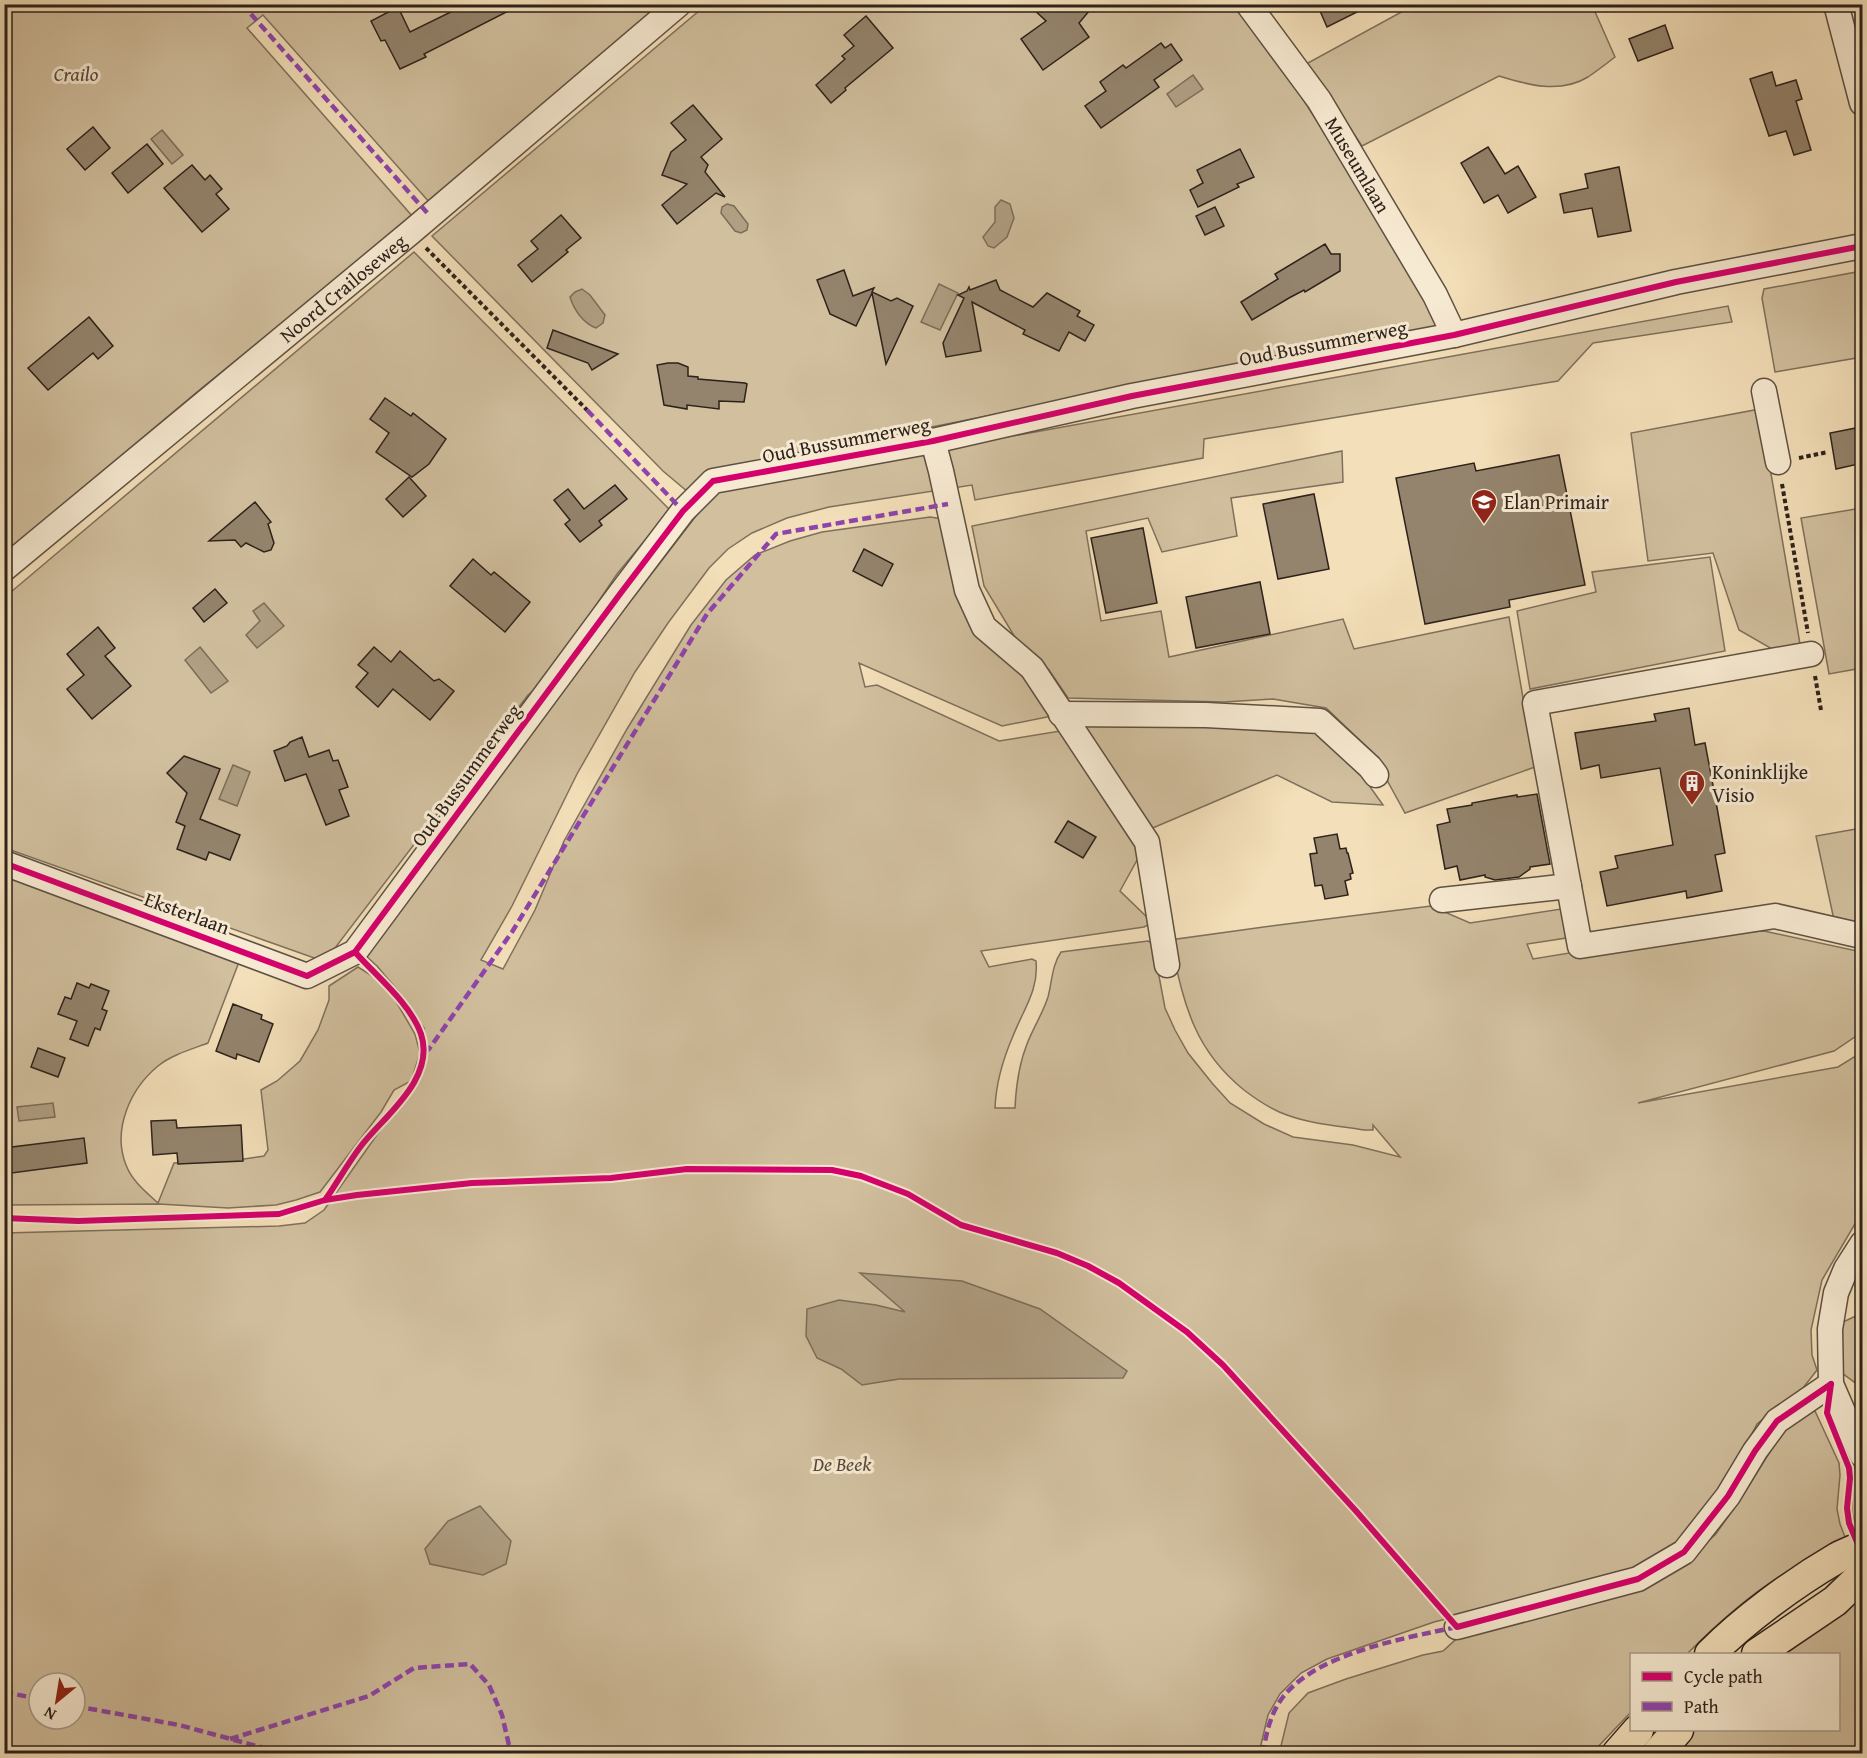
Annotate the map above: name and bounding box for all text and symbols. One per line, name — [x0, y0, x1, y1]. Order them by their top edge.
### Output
park label: Crailo — [54, 59, 99, 88]
street label: Museumlaan — [1318, 111, 1398, 218]
street label: Noord Crailoseweg — [273, 227, 412, 349]
street label: Oud Bussummerweg — [1237, 312, 1409, 373]
street label: Oud Bussummerweg — [760, 409, 932, 470]
school or university icon: Elan Primair — [1469, 487, 1499, 525]
place label: Elan Primair — [1504, 487, 1609, 516]
street label: Oud Bussummerweg — [404, 697, 527, 852]
place label: Koninklijke Visio — [1712, 757, 1808, 809]
building icon: Koninklijke Visio — [1677, 768, 1707, 806]
street label: Eksterlaan — [141, 884, 234, 941]
park label: De Beek — [812, 1449, 872, 1478]
legend — [1630, 1653, 1840, 1731]
text: Cycle path — [1684, 1663, 1763, 1690]
north arrow — [27, 1671, 87, 1731]
text: Path — [1684, 1693, 1719, 1720]
text: N — [39, 1701, 60, 1727]

